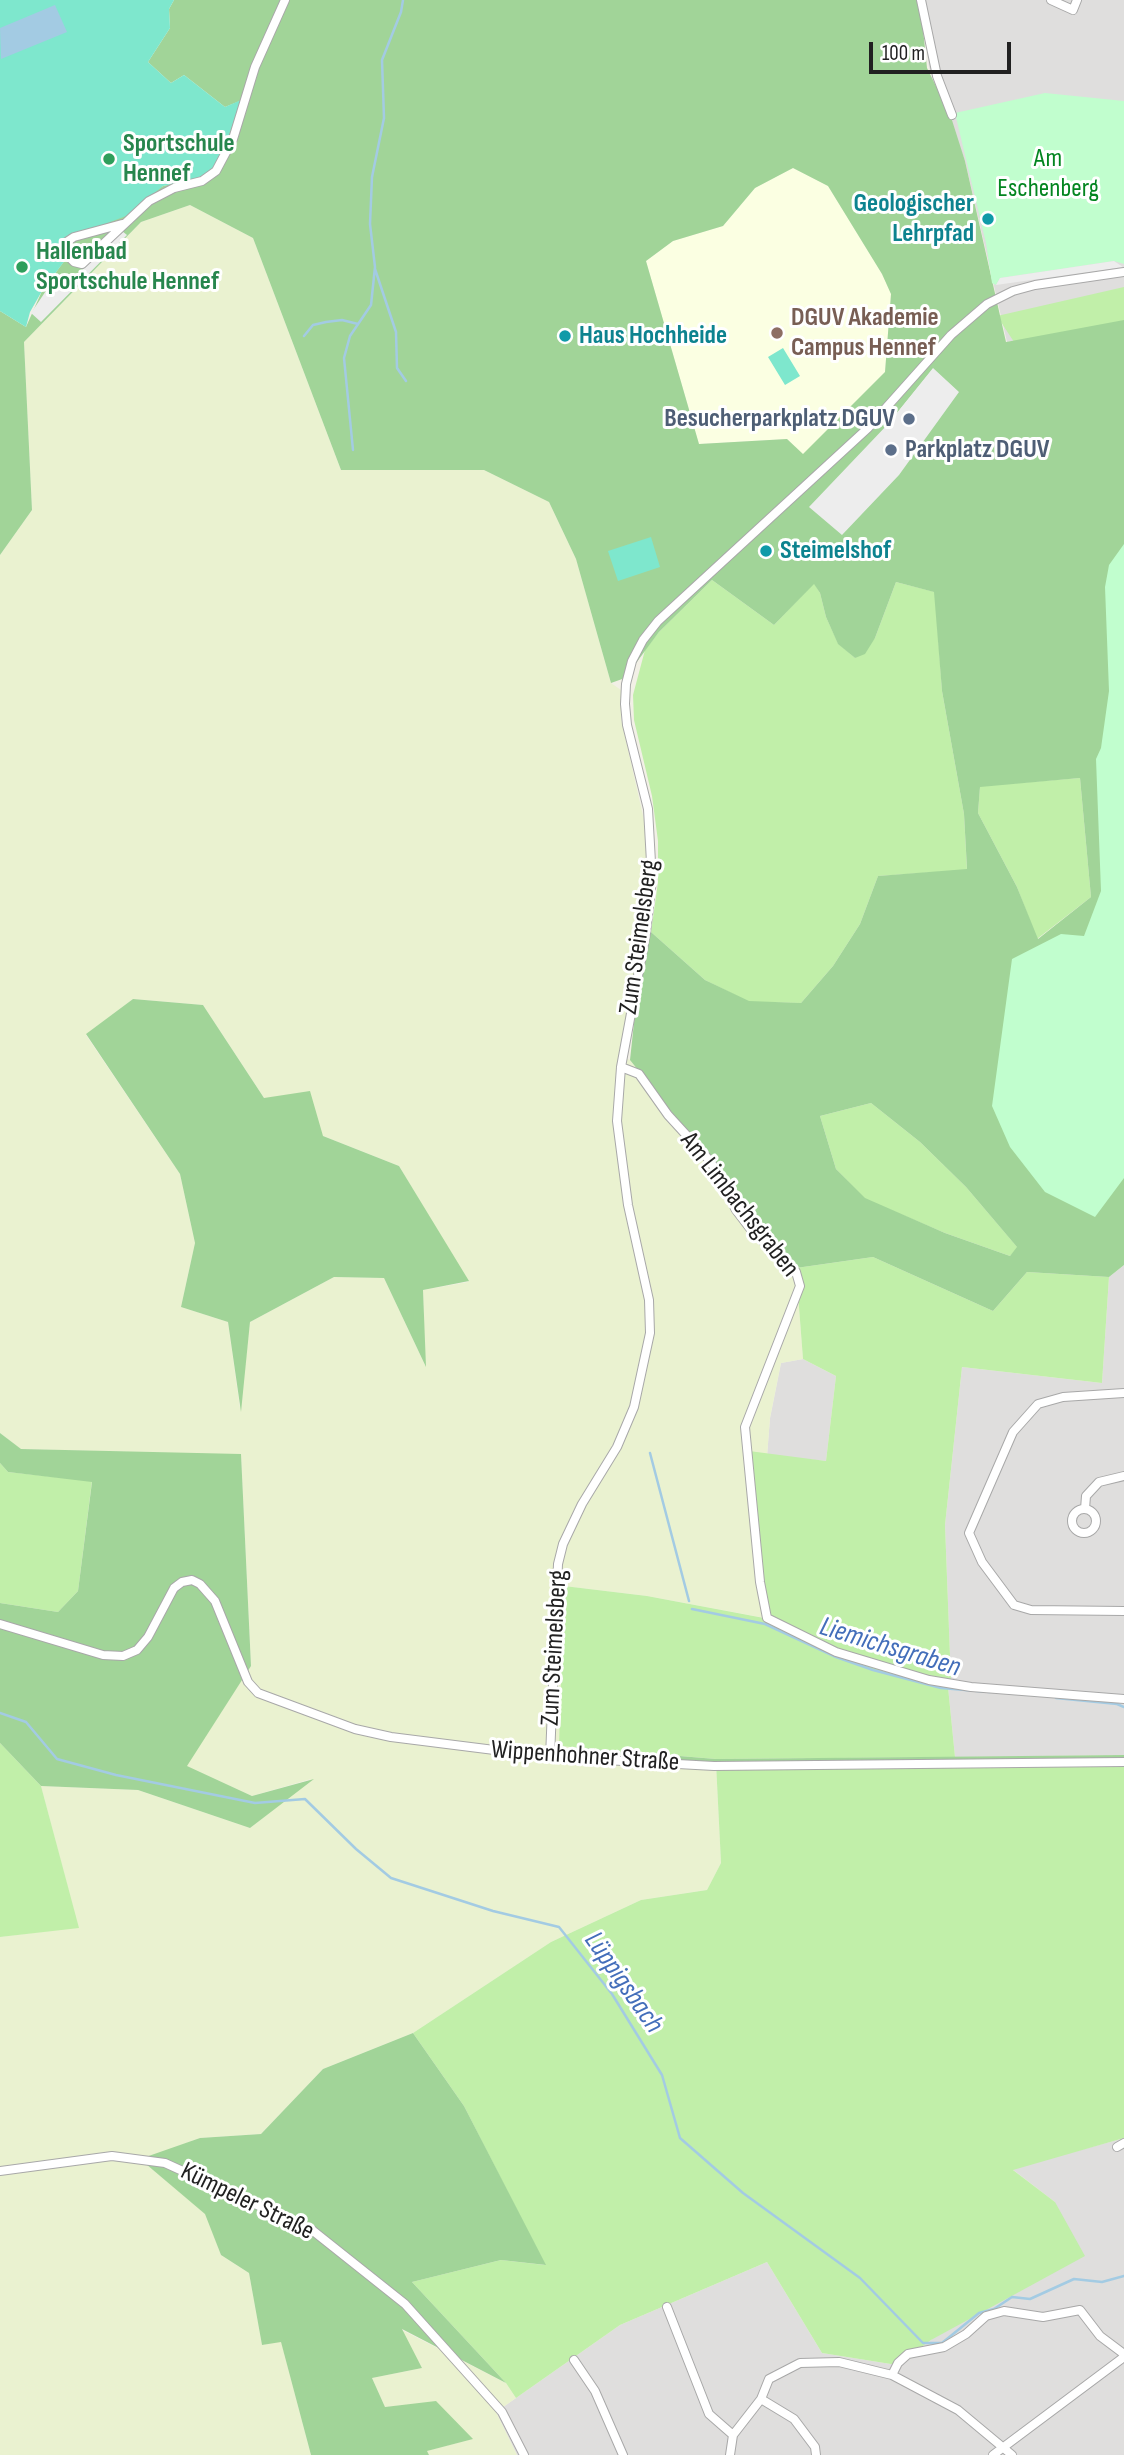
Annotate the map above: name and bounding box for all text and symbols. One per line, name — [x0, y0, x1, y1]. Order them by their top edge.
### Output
scale bar — [872, 28, 1014, 72]
text: 100 m — [882, 41, 925, 66]
place label: Sportschule Hennef — [123, 128, 235, 190]
park label: Am Eschenberg — [997, 143, 1099, 204]
marker: Sportschule Hennef — [101, 151, 117, 167]
place label: Geologischer Lehrpfad — [853, 188, 974, 249]
marker: Geologischer Lehrpfad — [980, 211, 996, 227]
place label: Hallenbad Sportschule Hennef — [36, 236, 219, 298]
marker: Hallenbad Sportschule Hennef — [14, 259, 30, 275]
place label: DGUV Akademie Campus Hennef — [791, 302, 939, 364]
place label: Haus Hochheide — [579, 320, 727, 352]
marker: DGUV Akademie Campus Hennef — [769, 325, 785, 341]
marker: Haus Hochheide — [557, 328, 573, 344]
place label: Besucherparkplatz DGUV — [664, 403, 895, 435]
marker: Besucherparkplatz DGUV — [901, 411, 917, 427]
place label: Parkplatz DGUV — [905, 434, 1049, 466]
marker: Parkplatz DGUV — [883, 442, 899, 458]
place label: Steimelshof — [780, 535, 891, 567]
marker: Steimelshof — [758, 543, 774, 559]
street label: Zum Steimelsberg — [614, 858, 666, 1016]
street label: Am Limbachsgraben — [673, 1126, 805, 1284]
street label: Zum Steimelsberg — [535, 1569, 575, 1727]
water label: Liemichsgraben — [815, 1611, 965, 1685]
street label: Wippenhohner Straße — [490, 1735, 680, 1779]
water label: Lüppigsbach — [576, 1926, 670, 2040]
street label: Kümpeler Straße — [175, 2156, 319, 2248]

